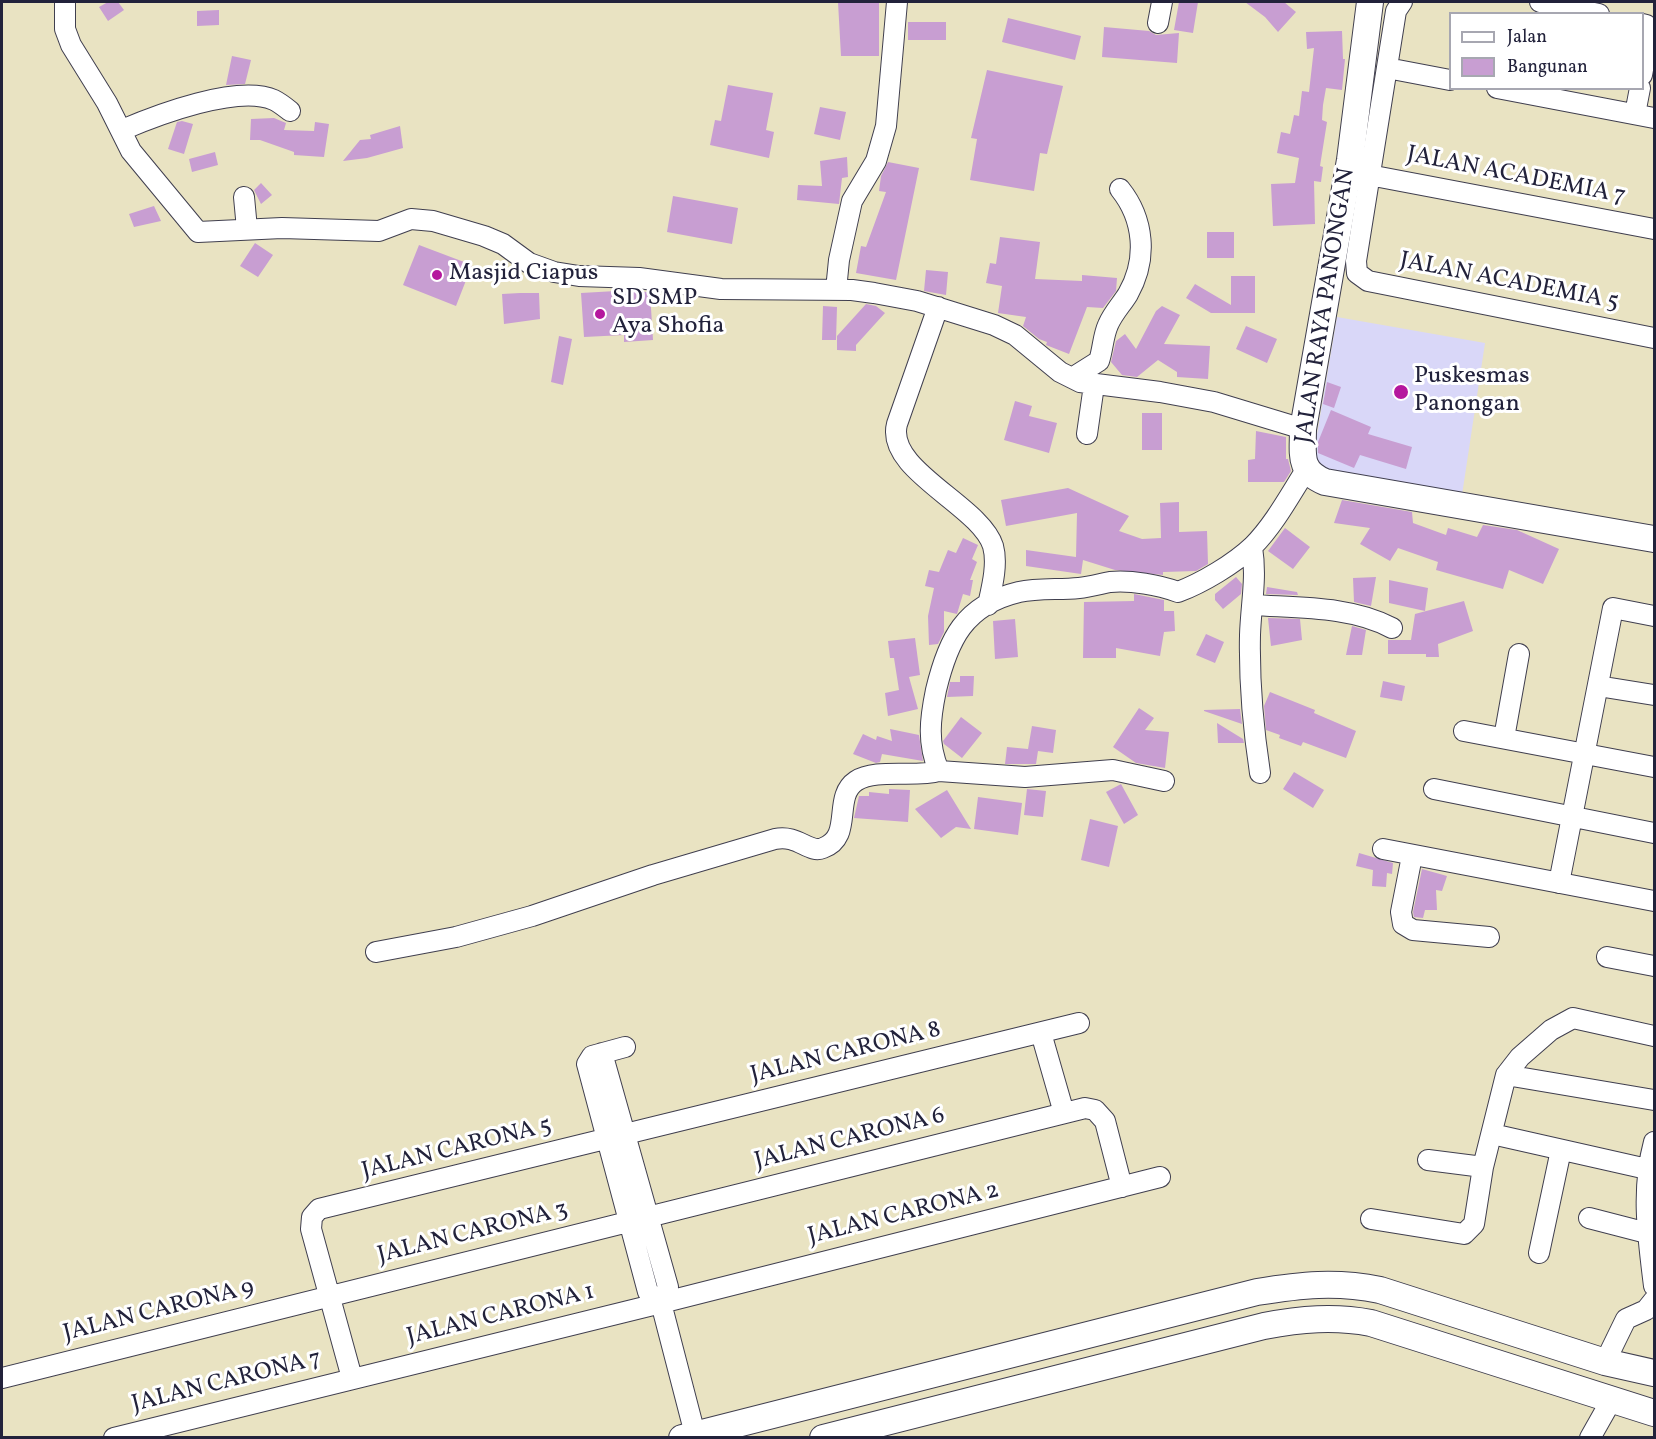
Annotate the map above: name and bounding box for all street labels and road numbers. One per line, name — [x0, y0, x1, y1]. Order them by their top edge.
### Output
street label: JALAN ACADEMIA 7 — [1404, 142, 1628, 212]
street label: JALAN RAYA PANONGAN — [1291, 166, 1363, 446]
street label: JALAN ACADEMIA 5 — [1397, 248, 1621, 318]
street label: JALAN CARONA 8 — [748, 1016, 944, 1092]
street label: JALAN CARONA 6 — [752, 1102, 948, 1178]
street label: JALAN CARONA 5 — [359, 1113, 555, 1187]
street label: JALAN CARONA 2 — [806, 1177, 1002, 1253]
street label: JALAN CARONA 3 — [375, 1196, 571, 1272]
street label: JALAN CARONA 9 — [61, 1274, 257, 1350]
street label: JALAN CARONA 1 — [404, 1279, 598, 1353]
street label: JALAN CARONA 7 — [129, 1346, 325, 1420]

